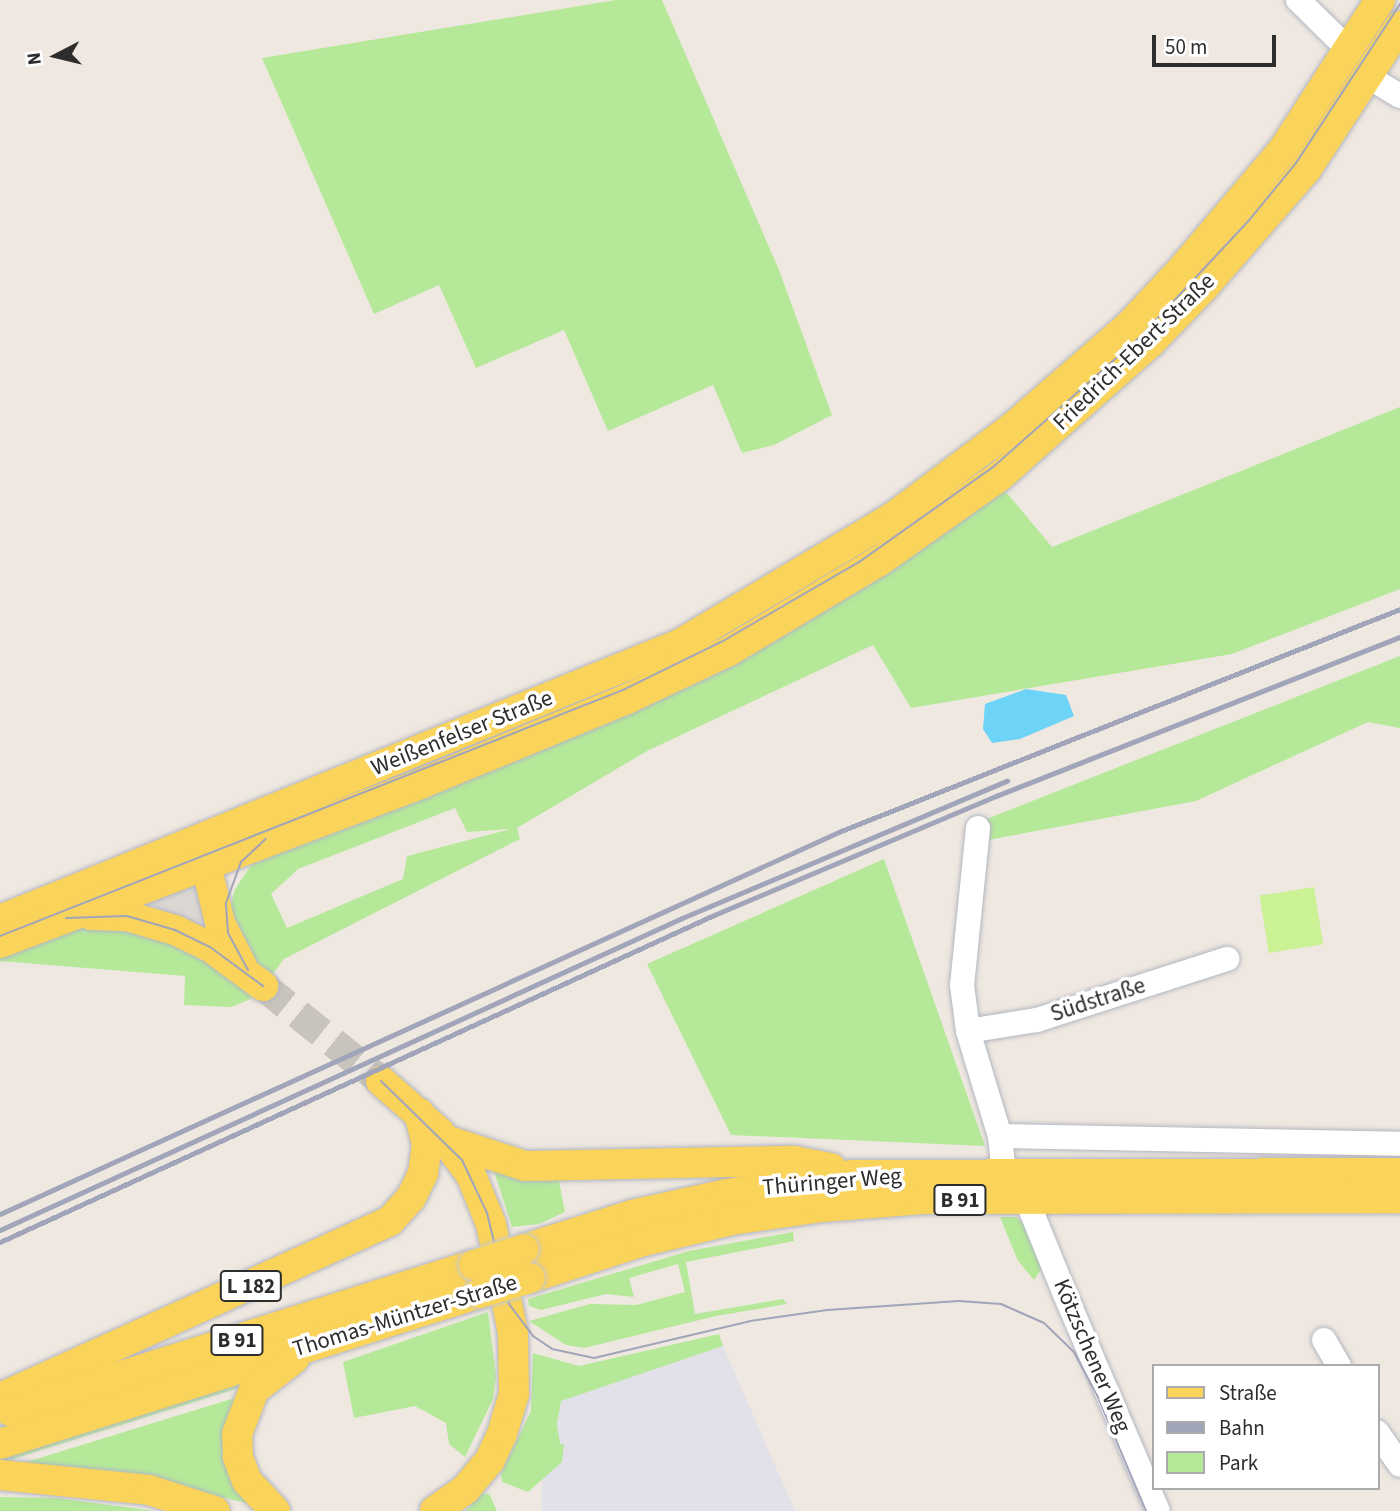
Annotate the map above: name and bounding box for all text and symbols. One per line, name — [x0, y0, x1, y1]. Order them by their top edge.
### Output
north arrow — [21, 21, 91, 91]
scale bar — [1155, 21, 1279, 65]
text: 50 m — [1165, 32, 1207, 62]
text: N — [20, 51, 49, 67]
street label: Friedrich-Ebert-Straße — [1047, 268, 1221, 436]
street label: Weißenfelser Straße — [367, 684, 557, 782]
street label: Südstraße — [1047, 972, 1149, 1028]
street label: Thüringer Weg — [761, 1162, 903, 1202]
road number: B 91 — [932, 1182, 988, 1218]
road number: L 182 — [219, 1268, 282, 1304]
street label: Thomas-Müntzer-Straße — [290, 1269, 520, 1363]
street label: Kötzschener Weg — [1047, 1275, 1137, 1437]
road number: B 91 — [209, 1322, 265, 1358]
legend — [1152, 1364, 1379, 1490]
text: Straße — [1219, 1378, 1277, 1408]
text: Bahn — [1219, 1413, 1265, 1443]
text: Park — [1219, 1448, 1258, 1478]

